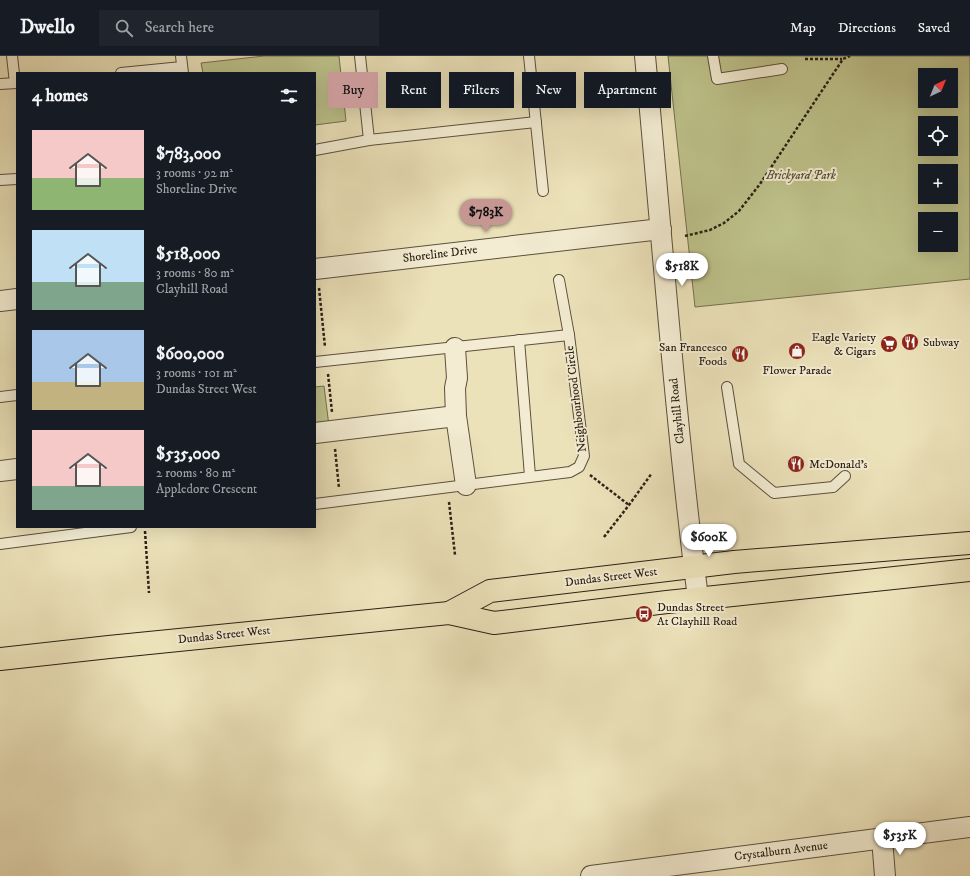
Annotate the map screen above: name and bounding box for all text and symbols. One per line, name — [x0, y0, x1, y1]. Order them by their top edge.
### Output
search box — [99, 10, 379, 46]
text: Dwello — [20, 16, 75, 39]
icon: search — [113, 17, 135, 39]
text: Search here — [145, 18, 214, 37]
text: Map — [790, 19, 816, 37]
text: Directions — [838, 19, 896, 37]
text: Saved — [918, 19, 950, 37]
north arrow — [918, 68, 958, 108]
map controls — [918, 68, 958, 252]
chip: Buy — [328, 72, 378, 108]
chip: Rent — [386, 72, 441, 108]
chip: Filters — [449, 72, 514, 108]
chip: New — [522, 72, 576, 108]
chip: Apartment — [584, 72, 671, 108]
text: 4 homes — [32, 85, 88, 107]
icon: filters — [278, 85, 300, 107]
button: locate — [918, 116, 958, 156]
text: $783,000 — [156, 143, 221, 165]
icon: home — [64, 146, 112, 194]
button: + — [918, 164, 958, 204]
text: 3 rooms · 92 m² — [156, 165, 233, 181]
park label: Brickyard Park — [765, 168, 836, 183]
text: Shoreline Drive — [156, 181, 237, 197]
pin: $783K — [458, 199, 514, 233]
text: $783K — [469, 204, 503, 220]
button: − — [918, 212, 958, 252]
street label: Shoreline Drive — [402, 242, 478, 266]
text: $518,000 — [156, 243, 221, 265]
icon: home — [64, 246, 112, 294]
pin: $518K — [654, 253, 710, 287]
text: $518K — [665, 258, 699, 274]
text: 3 rooms · 80 m² — [156, 265, 234, 281]
text: Clayhill Road — [156, 281, 228, 297]
place label: Eagle Variety & Cigars — [811, 330, 876, 359]
restaurant icon: Subway — [900, 332, 920, 352]
supermarket icon: Eagle Variety & Cigars — [879, 334, 899, 354]
place label: Subway — [923, 335, 959, 350]
place label: San Francesco Foods — [659, 340, 727, 369]
shop icon: Flower Parade — [787, 341, 807, 361]
text: $600,000 — [156, 343, 224, 365]
restaurant icon: San Francesco Foods — [730, 344, 750, 364]
street label: Neighbourhood Circle — [562, 345, 590, 453]
icon: home — [64, 346, 112, 394]
place label: Flower Parade — [763, 363, 832, 378]
text: 3 rooms · 101 m² — [156, 365, 237, 381]
street label: Clayhill Road — [666, 377, 688, 445]
text: Dundas Street West — [156, 381, 257, 397]
text: $535,000 — [156, 443, 220, 465]
icon: home — [64, 446, 112, 494]
restaurant icon: McDonald's — [786, 454, 806, 474]
place label: McDonald's — [809, 457, 868, 472]
text: 2 rooms · 80 m² — [156, 465, 235, 481]
text: Appledore Crescent — [156, 481, 257, 497]
pin: $600K — [681, 524, 737, 558]
text: $600K — [691, 529, 727, 545]
street label: Dundas Street West — [564, 564, 658, 590]
place label: Dundas Street At Clayhill Road — [657, 600, 737, 629]
bus stop icon: Dundas Street At Clayhill Road — [634, 604, 654, 624]
street label: Dundas Street West — [177, 623, 271, 647]
pin: $535K — [872, 822, 928, 856]
text: $535K — [883, 827, 917, 843]
street label: Crystalburn Avenue — [733, 838, 829, 864]

